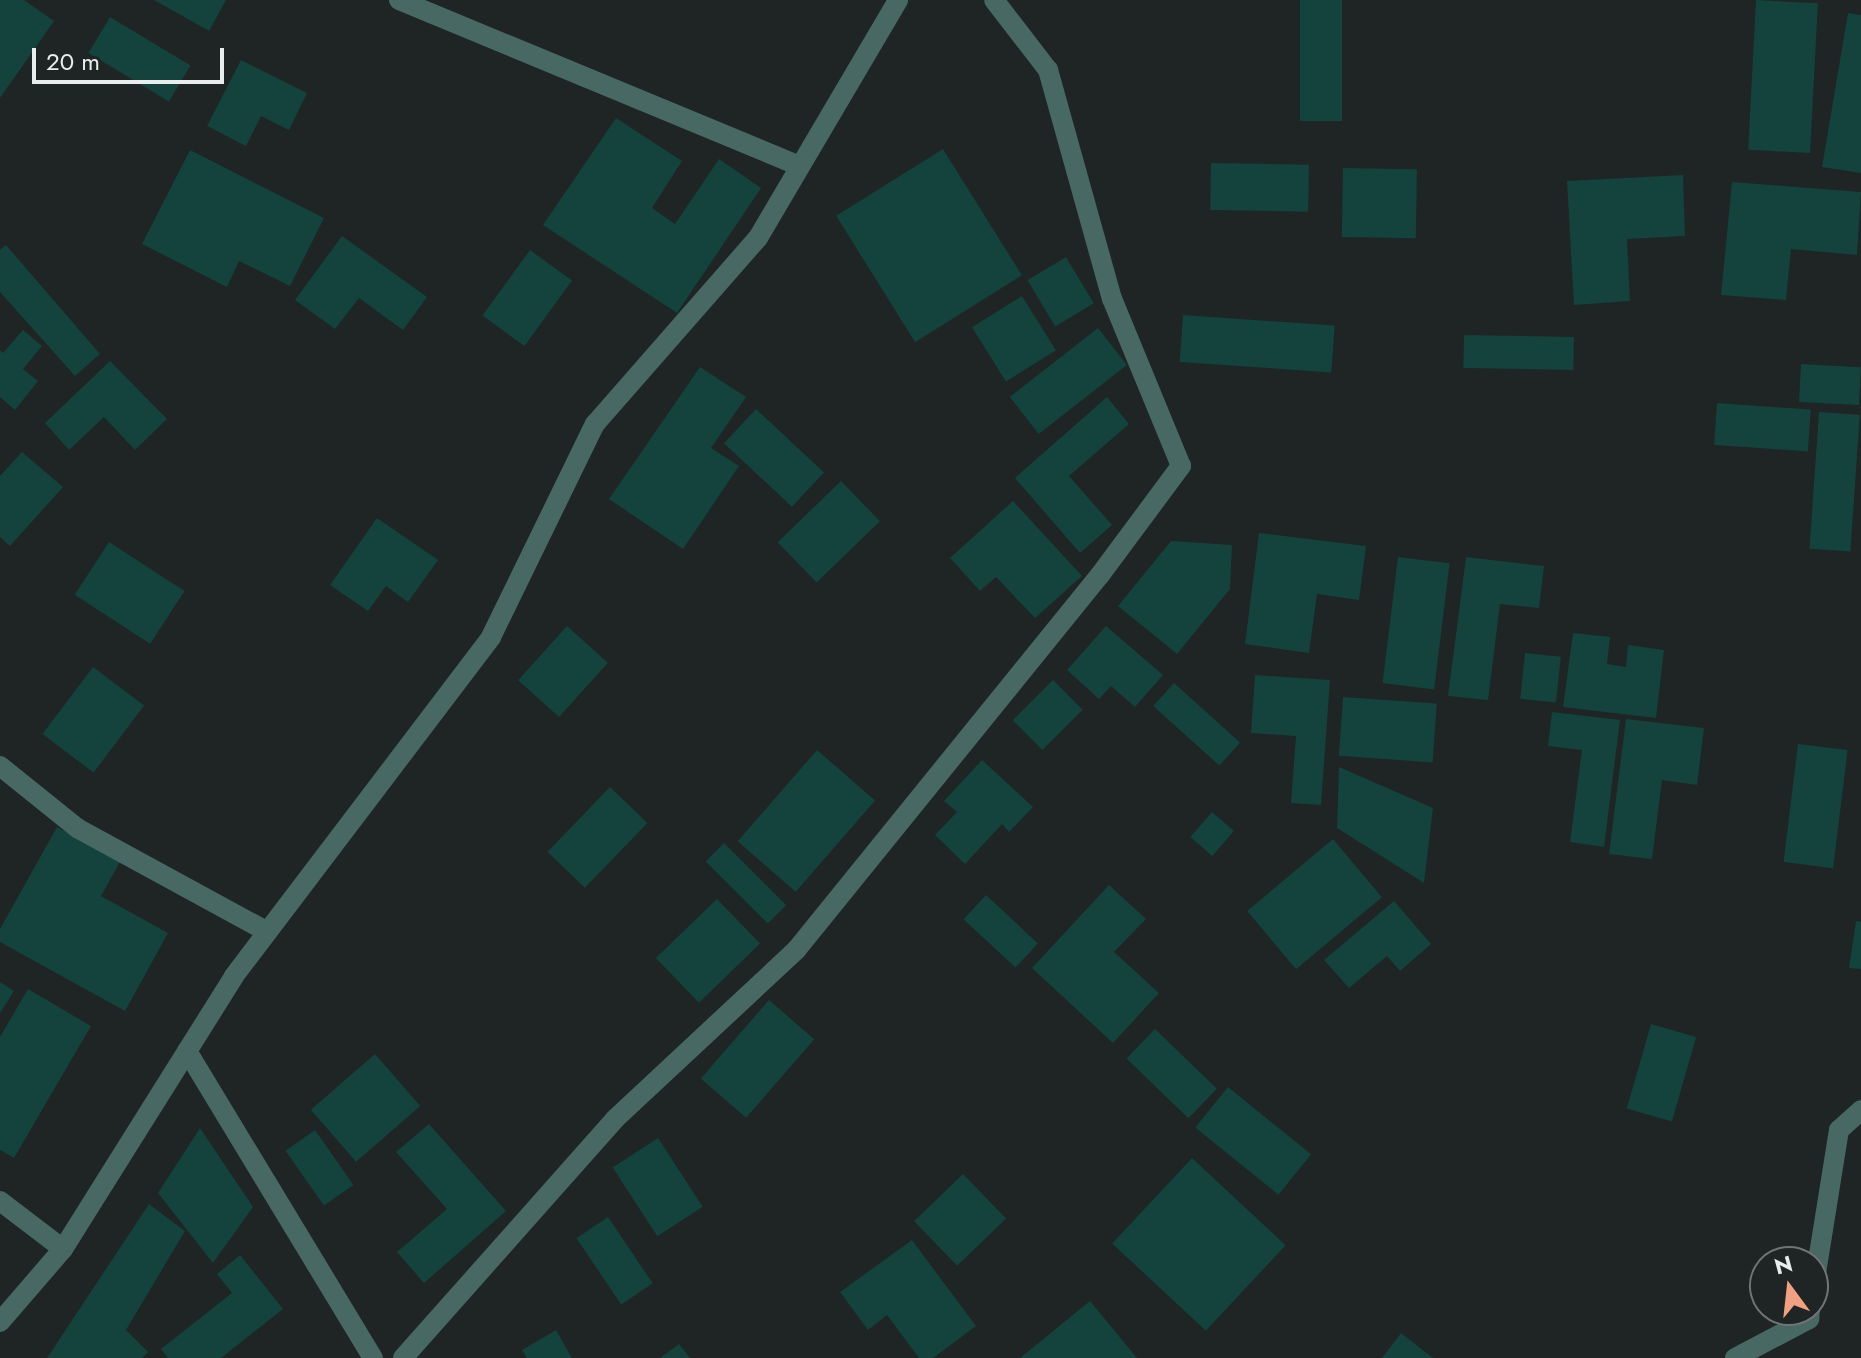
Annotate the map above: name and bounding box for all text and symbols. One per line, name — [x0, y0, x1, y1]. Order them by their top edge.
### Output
scale bar — [36, 32, 228, 82]
text: 20 m — [46, 44, 100, 79]
north arrow — [1749, 1246, 1829, 1326]
text: N — [1771, 1247, 1796, 1282]

